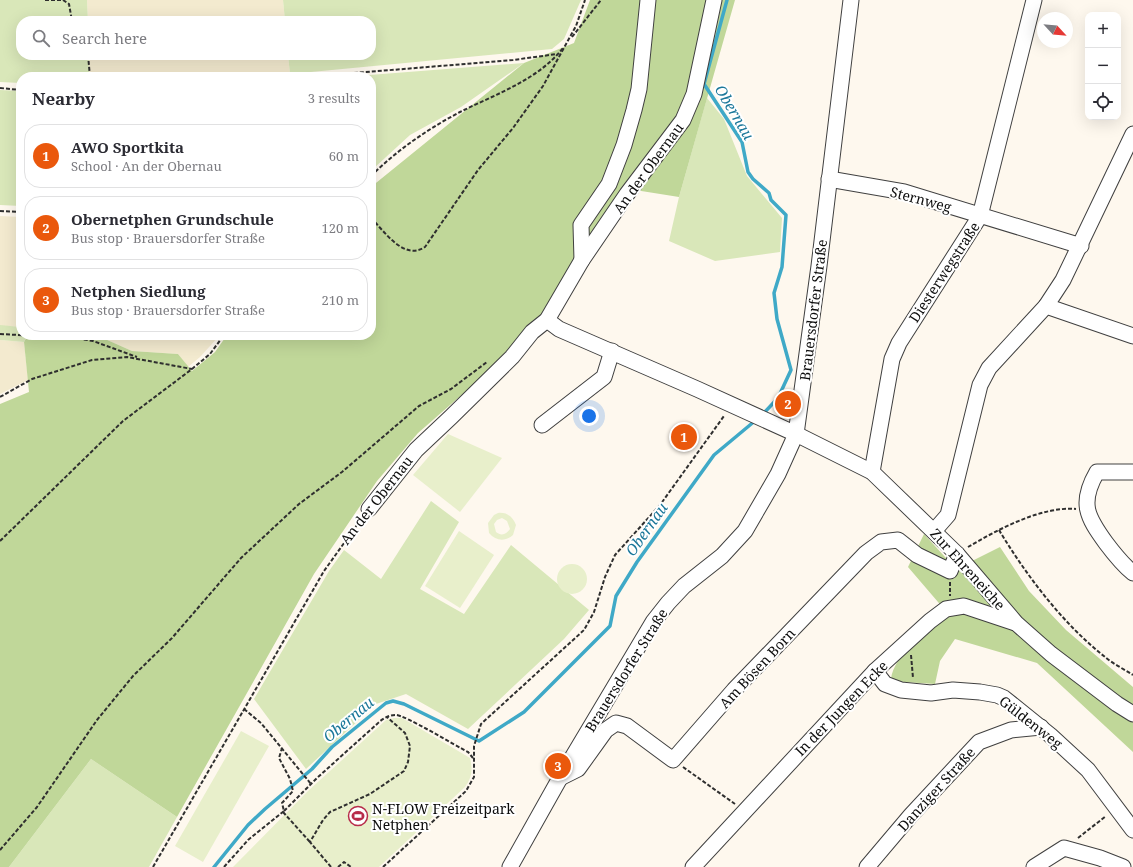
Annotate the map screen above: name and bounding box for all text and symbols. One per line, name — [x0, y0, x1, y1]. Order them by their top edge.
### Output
north arrow — [1037, 12, 1073, 48]
map controls — [1085, 12, 1121, 120]
button: + — [1085, 12, 1121, 48]
search box — [16, 16, 376, 60]
icon: search — [30, 27, 52, 49]
text: Search here — [62, 28, 147, 48]
button: − — [1085, 48, 1121, 84]
water label: Obernau — [711, 81, 759, 143]
button: locate — [1085, 84, 1121, 120]
text: Nearby — [32, 87, 95, 110]
text: 3 results — [308, 89, 360, 107]
street label: An der Obernau — [609, 119, 687, 217]
text: AWO Sportkita — [71, 137, 184, 157]
text: 1 — [42, 147, 50, 165]
text: 60 m — [329, 147, 359, 165]
text: School · An der Obernau — [71, 157, 222, 175]
street label: Sternweg — [888, 182, 954, 216]
text: Obernetphen Grundschule — [71, 209, 274, 229]
street label: Diesterwegstraße — [904, 218, 984, 326]
text: 2 — [42, 219, 50, 237]
text: 120 m — [322, 219, 359, 237]
text: Bus stop · Brauersdorfer Straße — [71, 229, 265, 247]
street label: Brauersdorfer Straße — [795, 238, 831, 382]
text: Netphen Siedlung — [71, 281, 206, 301]
text: 3 — [42, 291, 50, 309]
text: 210 m — [322, 291, 359, 309]
text: Bus stop · Brauersdorfer Straße — [71, 301, 265, 319]
pin: 2 — [775, 389, 801, 419]
your location — [579, 406, 599, 426]
pin: 1 — [671, 422, 697, 452]
street label: An der Obernau — [335, 452, 417, 548]
water label: Obernau — [620, 498, 672, 560]
street label: Zur Ehreneiche — [926, 524, 1010, 614]
street label: Brauersdorfer Straße — [580, 605, 672, 735]
street label: Am Bösen Born — [715, 624, 799, 712]
street label: In der Jungen Ecke — [790, 656, 892, 760]
street label: Güldenweg — [995, 691, 1067, 753]
water label: Obernau — [318, 692, 378, 746]
street label: Danziger Straße — [893, 743, 979, 835]
pin: 3 — [545, 751, 571, 781]
place label: N-FLOW Freizeitpark Netphen — [372, 799, 515, 834]
sports icon: N-FLOW Freizeitpark Netphen — [347, 805, 369, 827]

